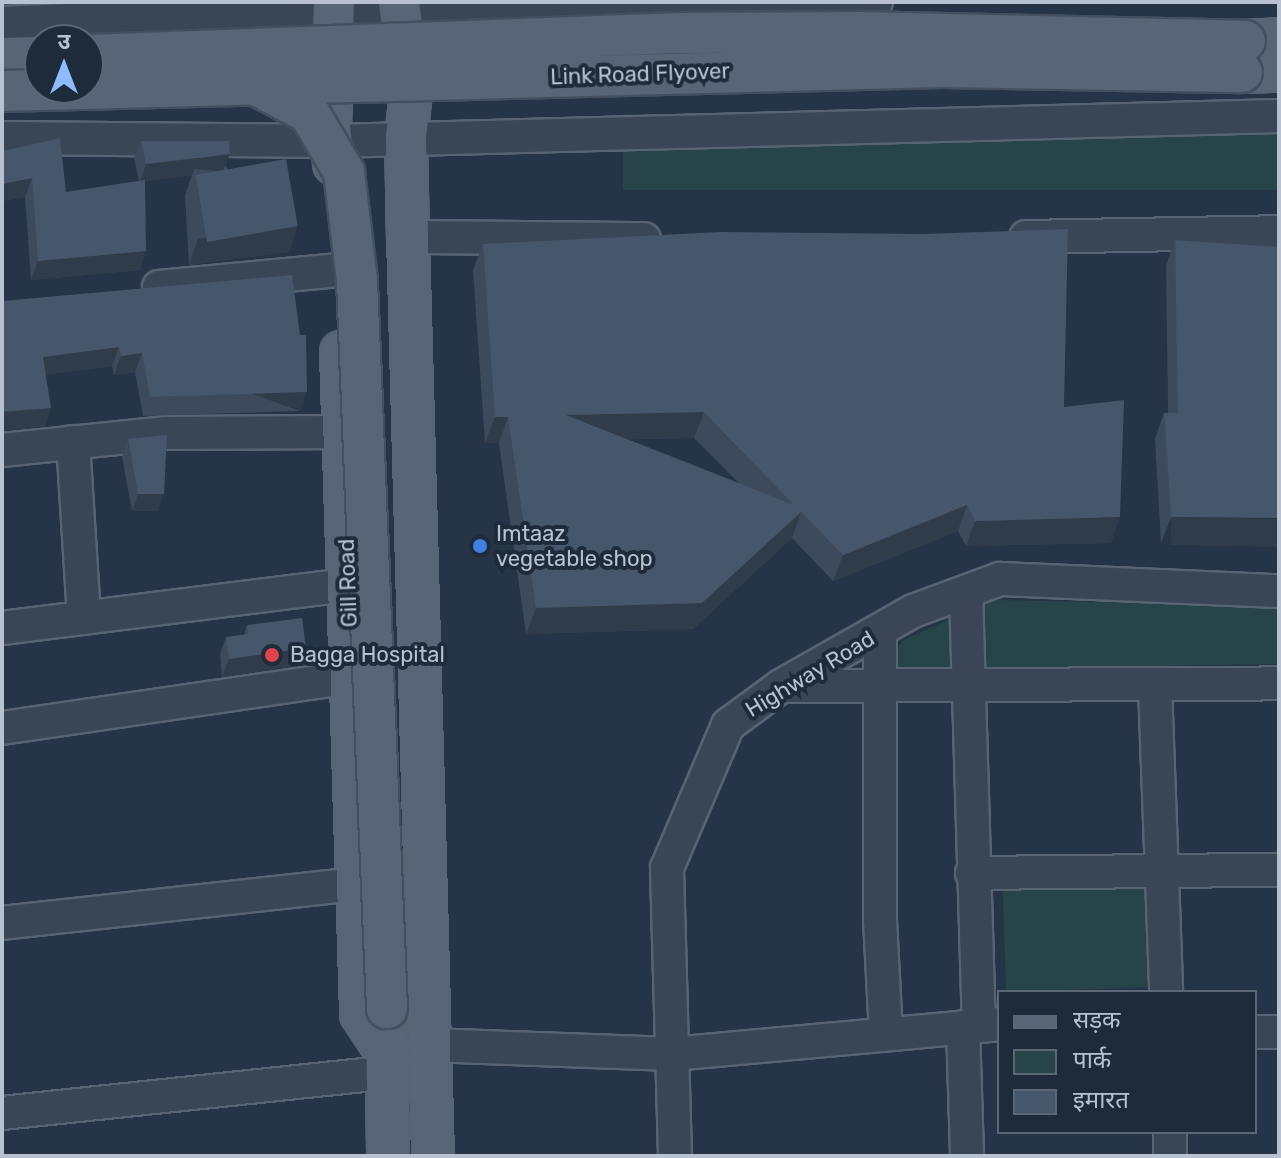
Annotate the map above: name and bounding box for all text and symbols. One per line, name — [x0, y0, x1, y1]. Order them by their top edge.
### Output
north arrow — [24, 24, 104, 104]
text: उ — [58, 28, 70, 55]
street label: Link Road Flyover — [550, 58, 730, 90]
place label: Imtaaz vegetable shop — [496, 520, 653, 572]
marker: Imtaaz vegetable shop — [471, 537, 489, 555]
street label: Gill Road — [333, 538, 363, 628]
street label: Highway Road — [741, 625, 879, 723]
place label: Bagga Hospital — [290, 642, 445, 668]
marker: Bagga Hospital — [261, 644, 283, 666]
legend — [997, 990, 1257, 1134]
text: सड़क — [1073, 1006, 1121, 1034]
text: पार्क — [1073, 1046, 1111, 1074]
text: इमारत — [1073, 1086, 1129, 1114]

